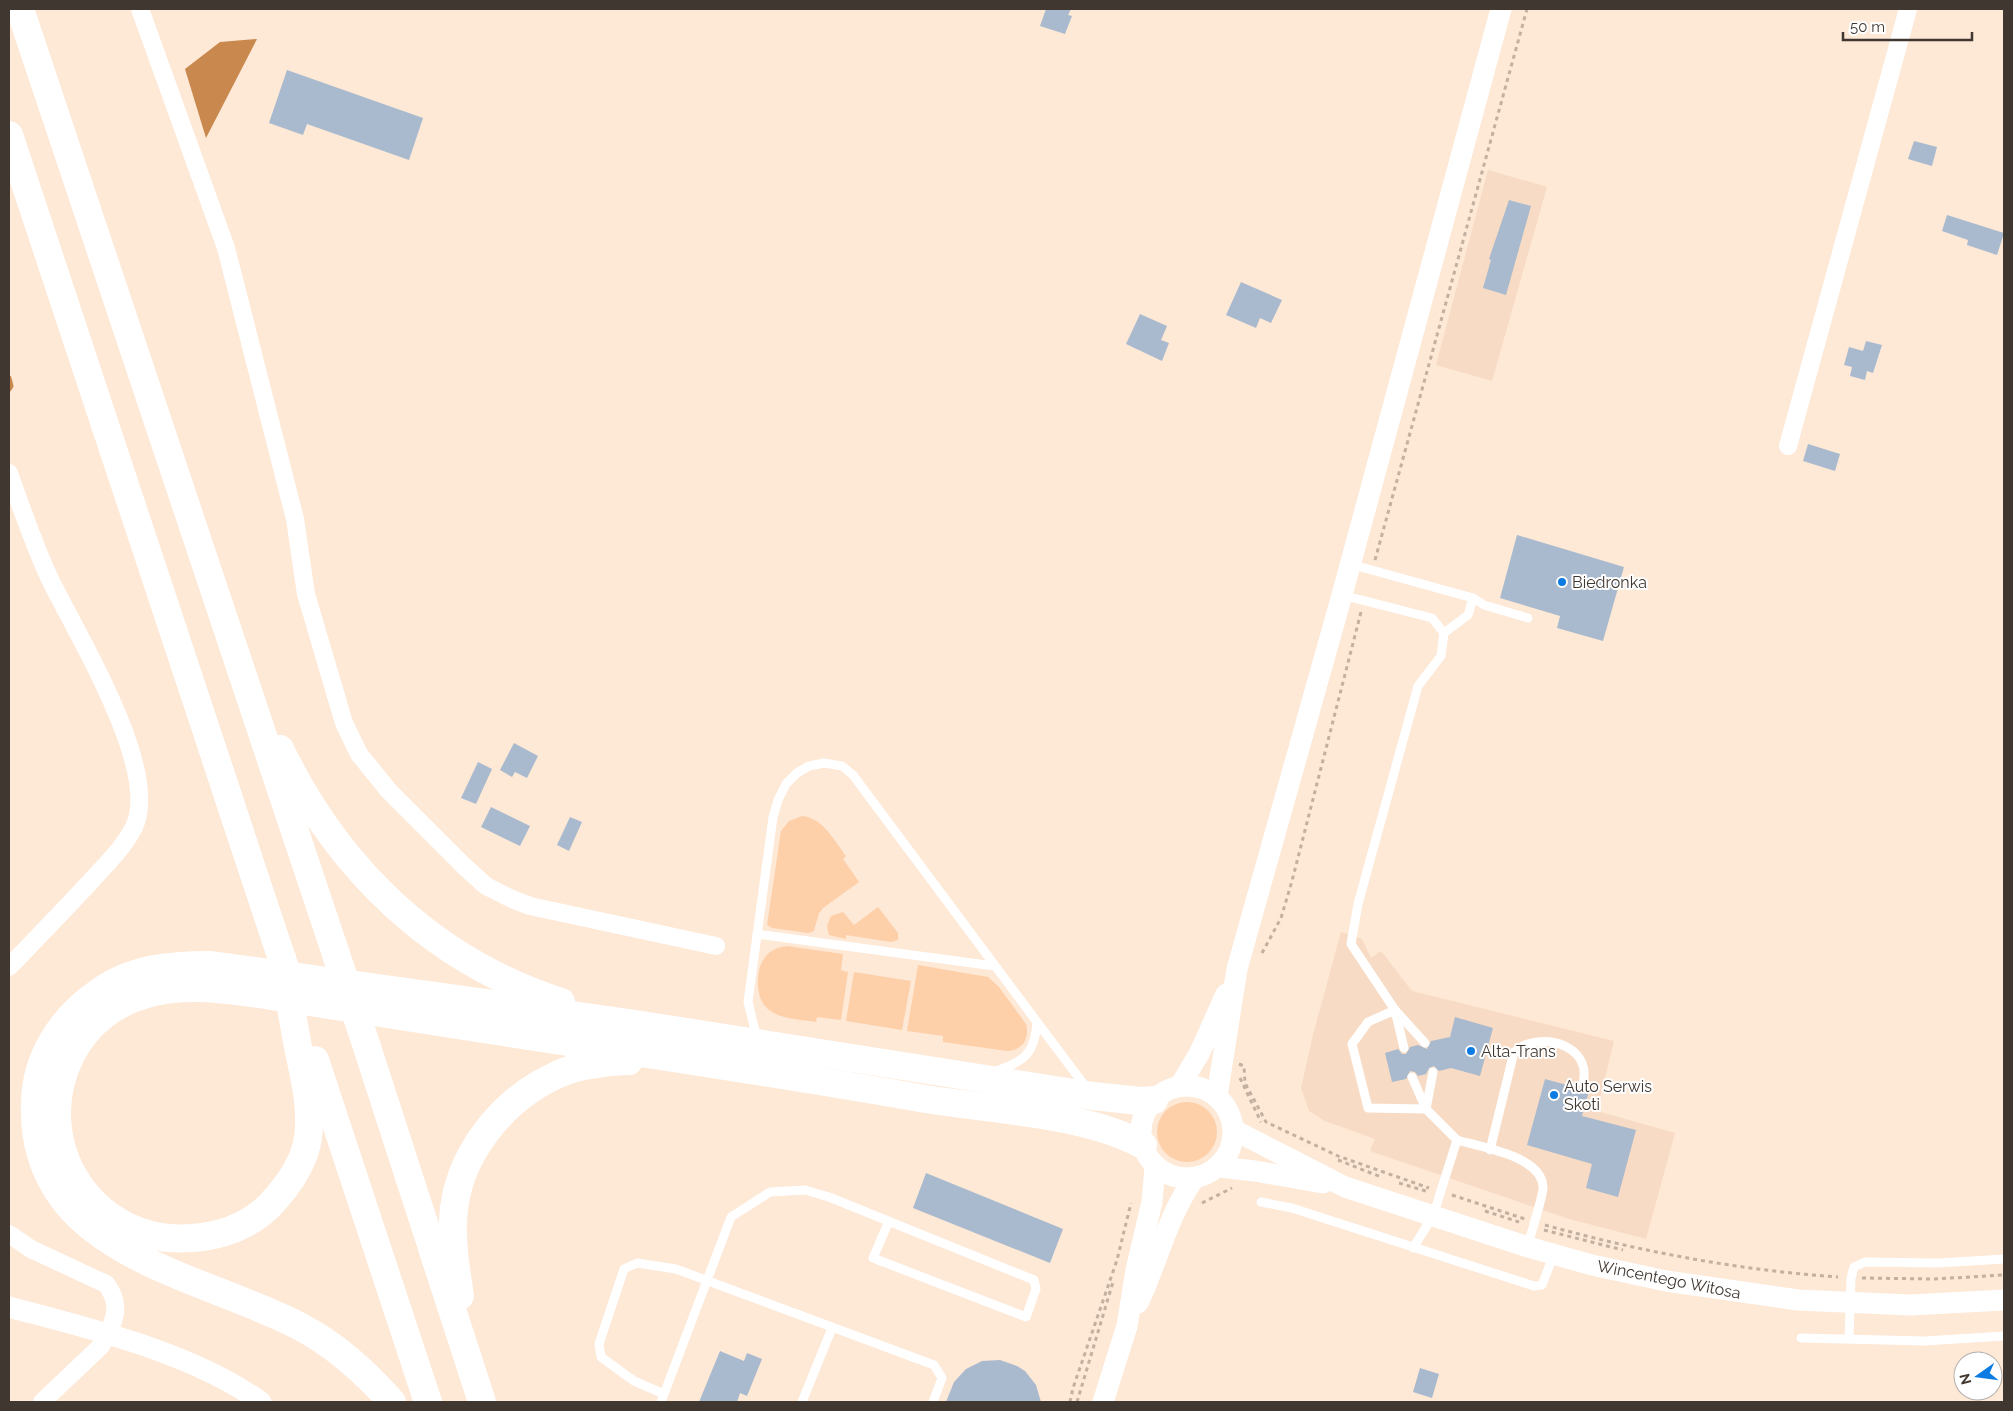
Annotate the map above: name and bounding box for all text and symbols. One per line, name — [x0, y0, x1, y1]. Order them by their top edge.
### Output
scale bar — [1843, 10, 1972, 42]
text: 50 m — [1850, 18, 1885, 36]
place label: Biedronka — [1572, 573, 1647, 592]
marker: Biedronka — [1556, 576, 1568, 588]
place label: Alta-Trans — [1481, 1042, 1556, 1061]
marker: Alta-Trans — [1465, 1045, 1477, 1057]
place label: Auto Serwis Skoti — [1564, 1077, 1652, 1114]
marker: Auto Serwis Skoti — [1548, 1089, 1560, 1101]
street label: Wincentego Witosa — [1596, 1256, 1742, 1303]
north arrow — [1953, 1351, 2003, 1401]
text: N — [1956, 1372, 1974, 1386]

